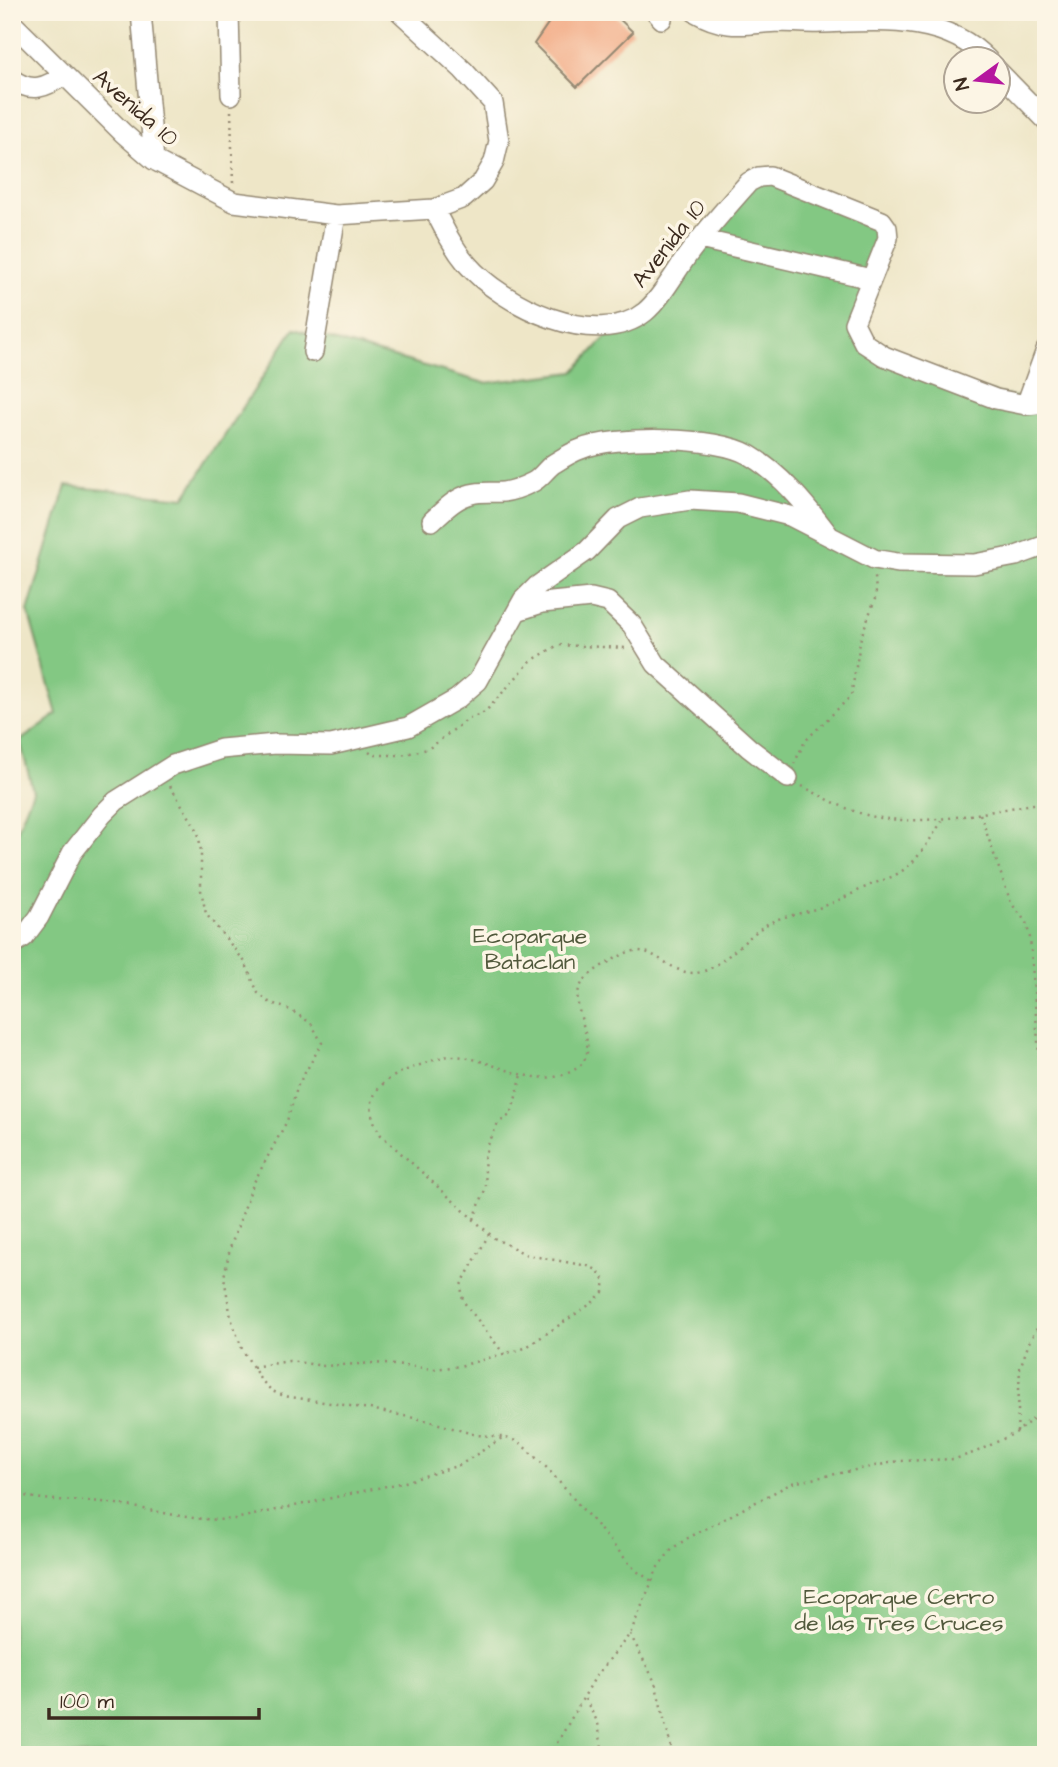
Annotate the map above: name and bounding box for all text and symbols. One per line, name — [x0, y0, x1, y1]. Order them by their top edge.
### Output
north arrow — [942, 46, 1012, 116]
street label: Avenida 10 — [86, 61, 185, 154]
text: N — [947, 75, 977, 93]
street label: Avenida 10 — [624, 193, 713, 295]
park label: Ecoparque Bataclan — [473, 920, 587, 978]
park label: Ecoparque Cerro de las Tres Cruces — [795, 1581, 1003, 1639]
scale bar — [49, 1676, 259, 1720]
text: 100 m — [60, 1687, 115, 1716]

